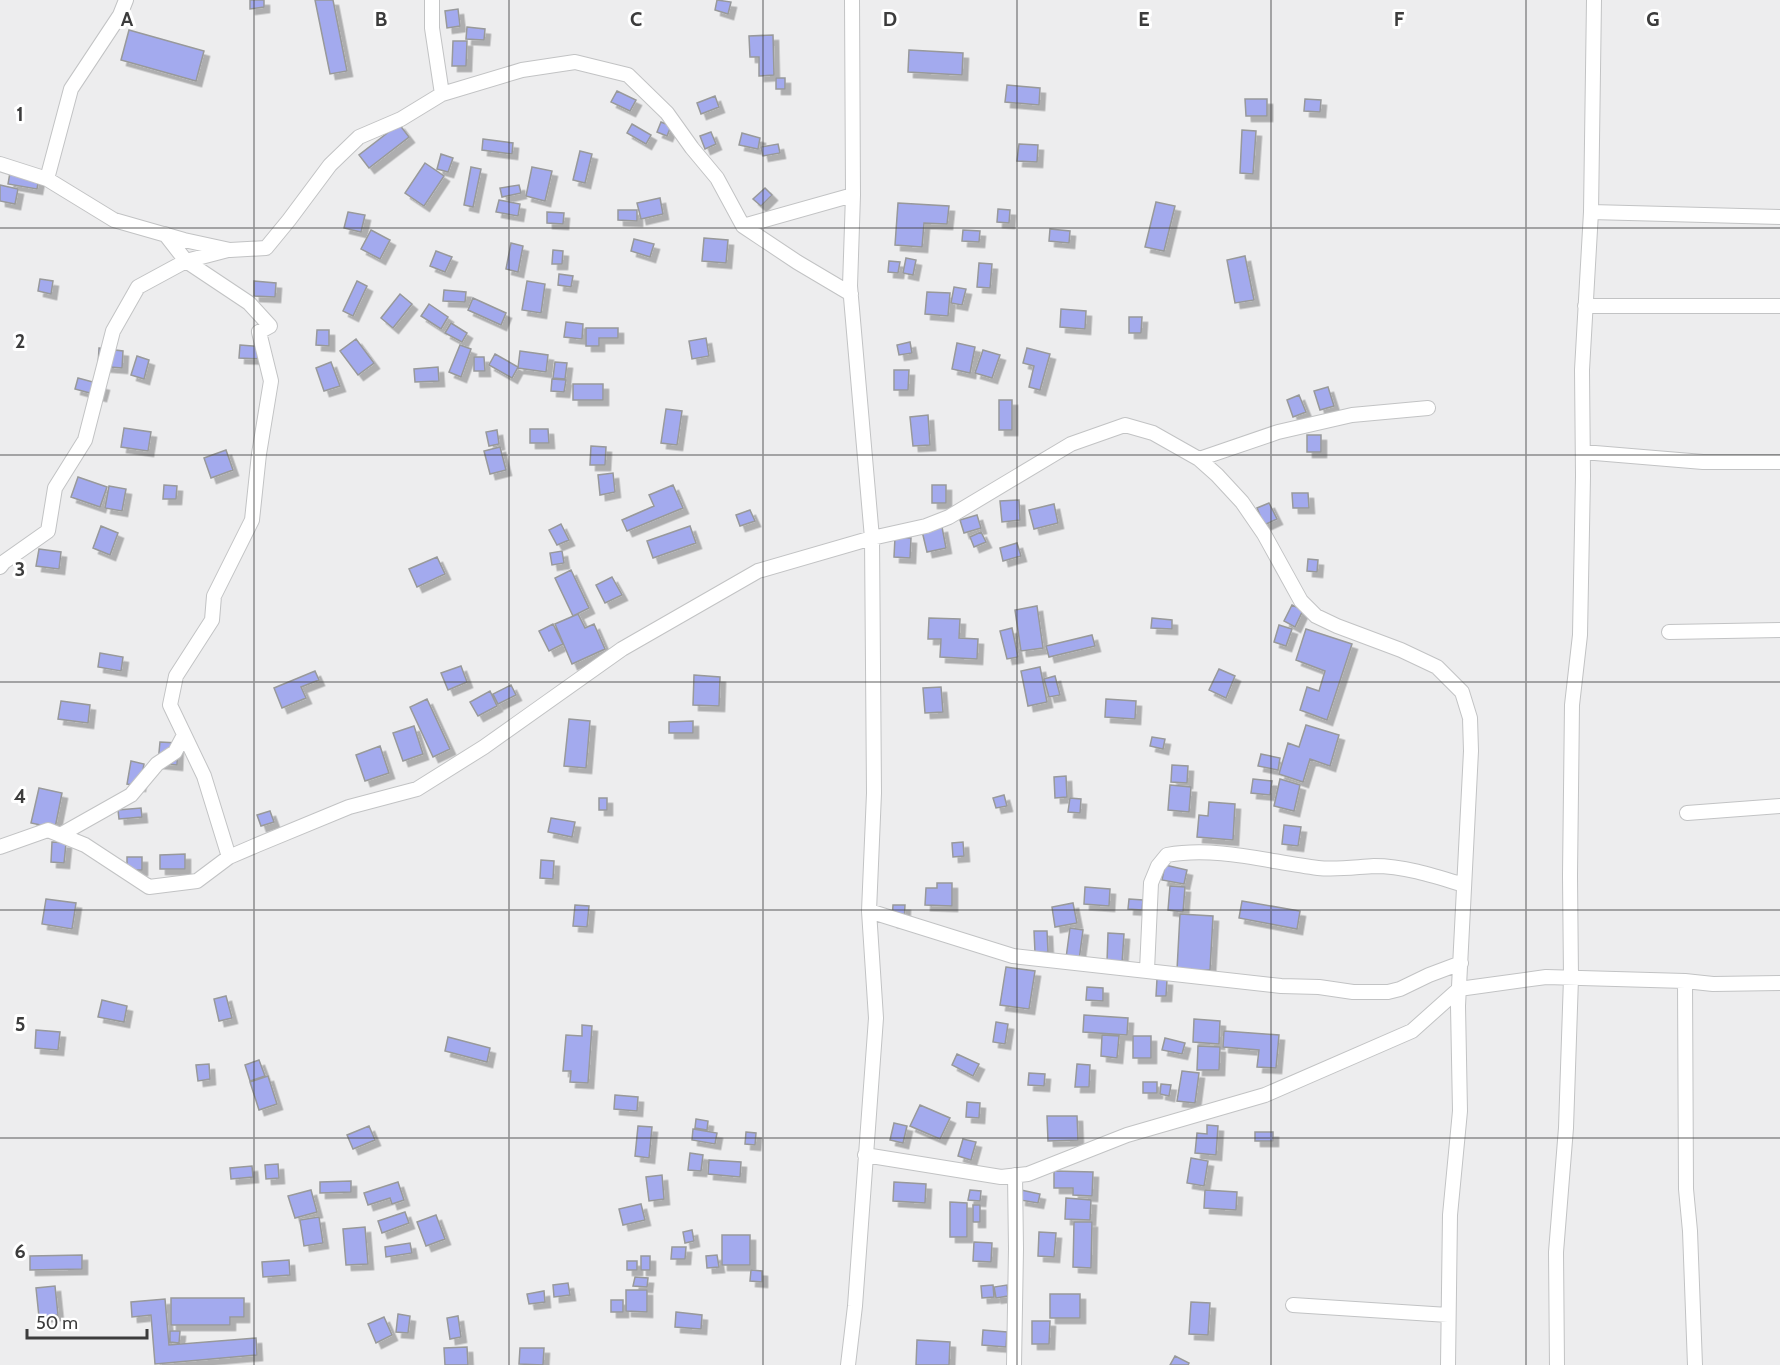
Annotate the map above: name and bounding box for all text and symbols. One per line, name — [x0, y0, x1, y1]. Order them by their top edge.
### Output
text: A — [121, 7, 134, 31]
text: B — [375, 7, 387, 31]
text: C — [630, 7, 642, 31]
text: D — [883, 7, 897, 31]
text: E — [1138, 7, 1150, 31]
text: F — [1394, 7, 1405, 31]
text: G — [1646, 7, 1660, 31]
text: 1 — [16, 102, 24, 126]
text: 2 — [15, 329, 25, 353]
text: 3 — [15, 557, 25, 581]
text: 4 — [14, 784, 26, 808]
text: 5 — [15, 1012, 25, 1036]
text: 6 — [14, 1239, 26, 1263]
scale bar — [27, 1302, 147, 1340]
text: 50 m — [36, 1312, 78, 1334]

